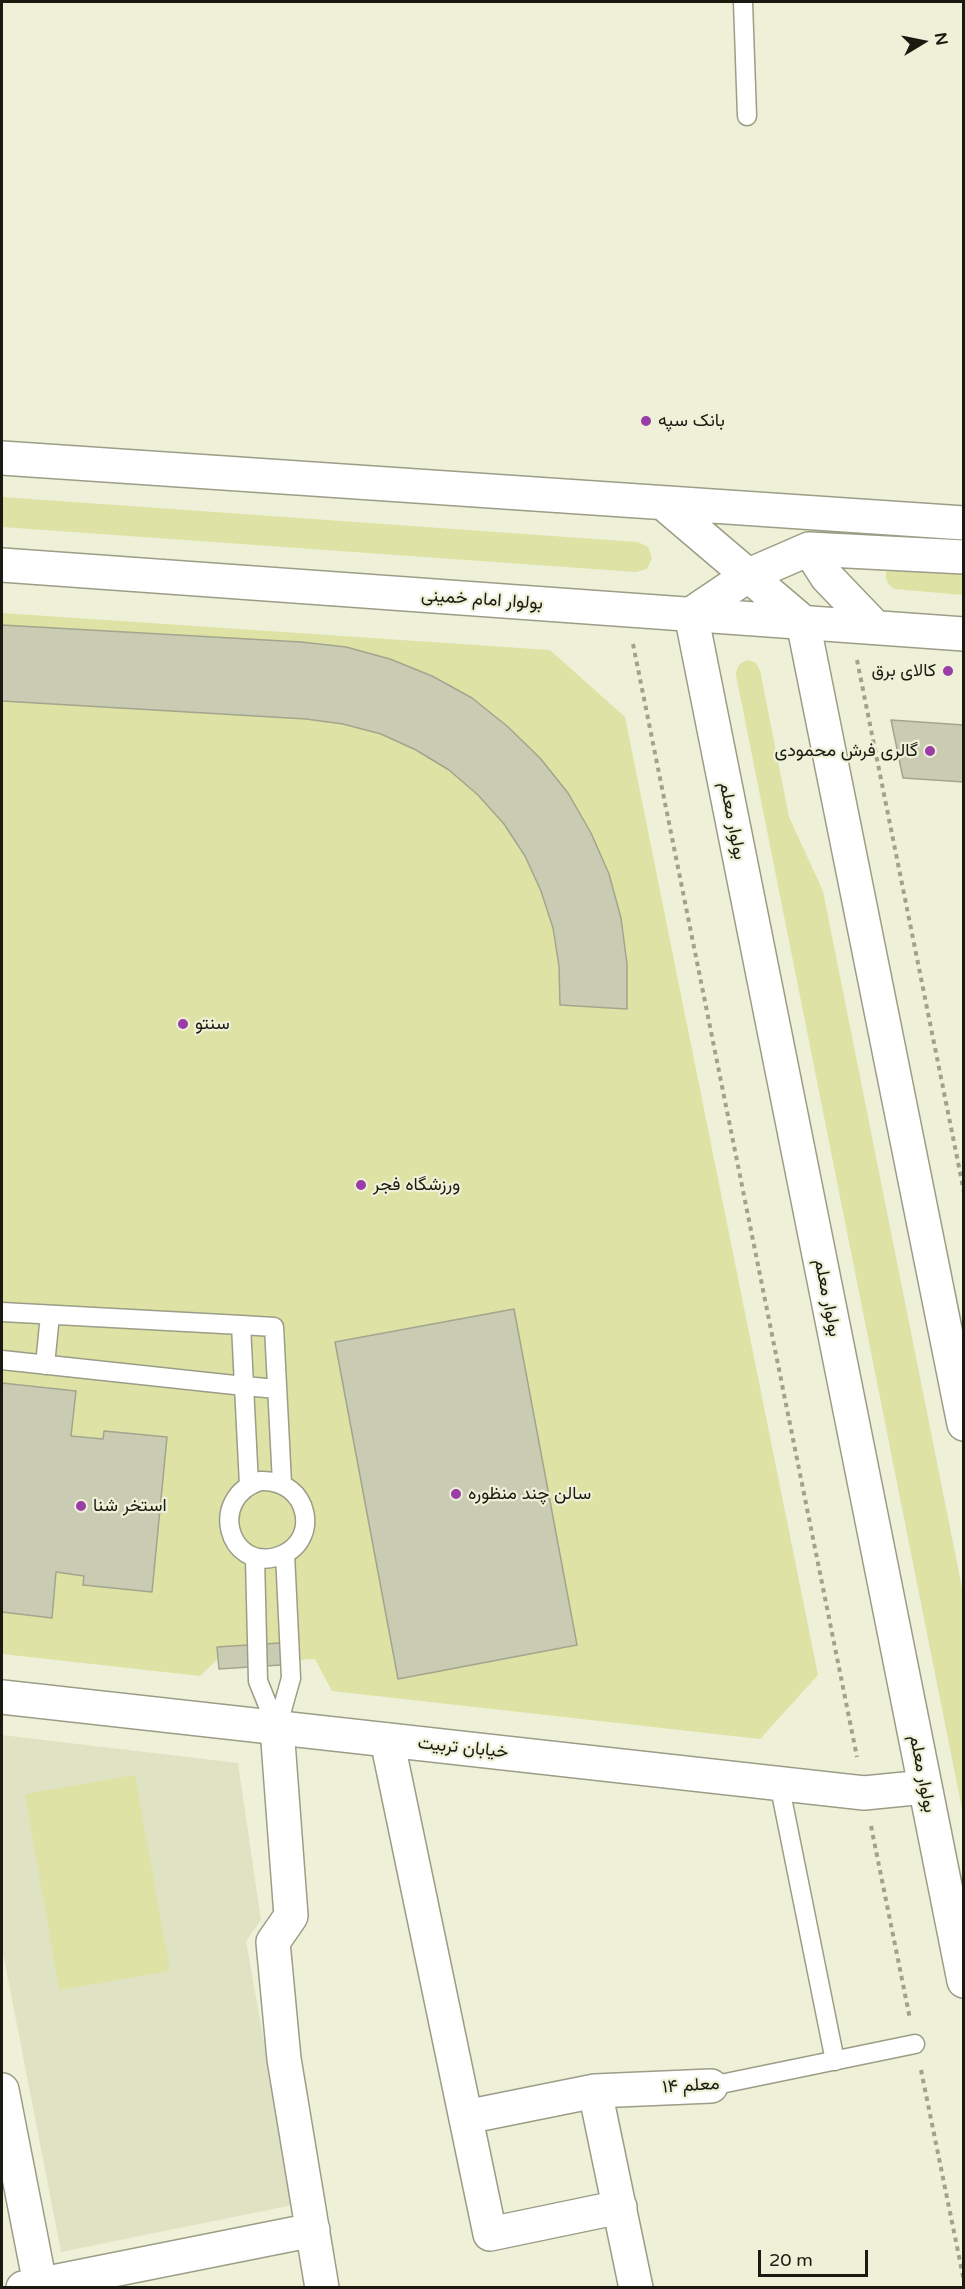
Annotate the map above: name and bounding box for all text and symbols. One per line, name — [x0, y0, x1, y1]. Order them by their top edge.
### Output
north arrow — [893, 12, 953, 72]
text: N — [930, 31, 952, 47]
place label: بانک سپه — [658, 410, 725, 432]
marker: بانک سپه — [639, 414, 653, 428]
street label: بولوار امام خمینی — [420, 585, 544, 615]
place label: کالای برق — [871, 660, 936, 682]
marker: کالای برق — [941, 664, 955, 678]
place label: گالری فرش محمودی — [775, 740, 918, 762]
marker: گالری فرش محمودی — [923, 744, 937, 758]
street label: بولوار معلم — [714, 780, 750, 862]
place label: سنتو — [195, 1013, 230, 1035]
marker: سنتو — [176, 1017, 190, 1031]
place label: ورزشگاه فجر — [373, 1174, 460, 1196]
marker: ورزشگاه فجر — [354, 1178, 368, 1192]
street label: بولوار معلم — [809, 1257, 845, 1339]
place label: سالن چند منظوره — [468, 1483, 591, 1505]
marker: سالن چند منظوره — [449, 1487, 463, 1501]
place label: استخر شنا — [93, 1495, 167, 1517]
marker: استخر شنا — [74, 1499, 88, 1513]
street label: خیابان تربیت — [417, 1733, 509, 1763]
street label: بولوار معلم — [904, 1733, 940, 1815]
street label: معلم ۱۴ — [662, 2073, 720, 2099]
scale bar — [761, 2238, 870, 2276]
text: 20 m — [769, 2249, 813, 2271]

